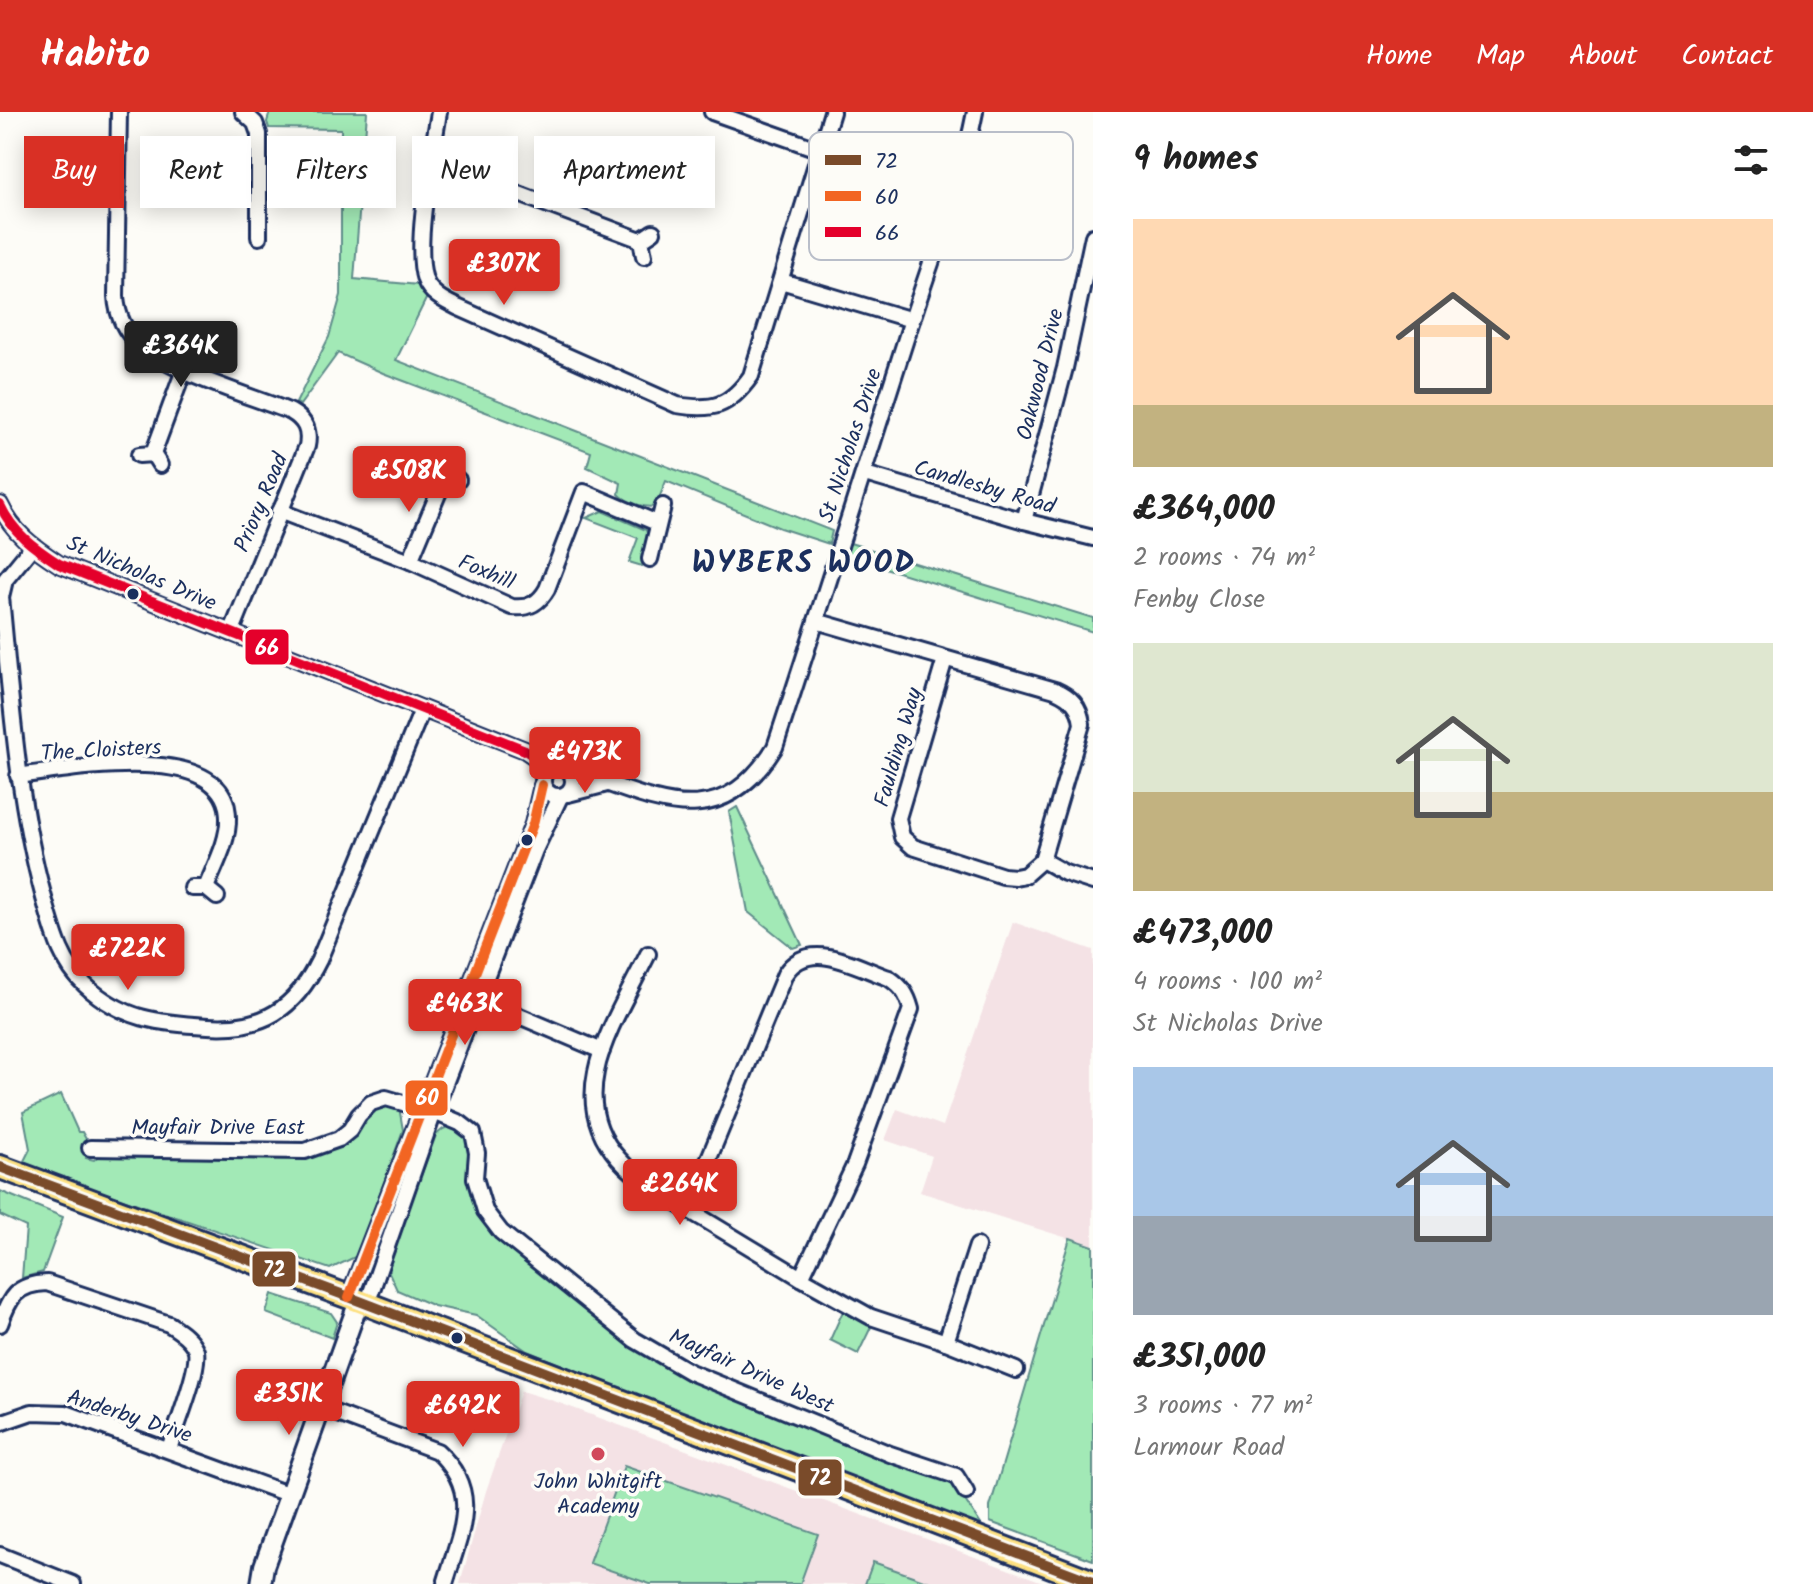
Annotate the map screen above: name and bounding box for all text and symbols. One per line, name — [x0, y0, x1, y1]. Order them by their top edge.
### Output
text: Habito — [40, 26, 150, 86]
text: Home — [1366, 34, 1432, 79]
text: Map — [1476, 34, 1525, 79]
text: About — [1569, 34, 1637, 79]
text: Contact — [1681, 34, 1773, 79]
legend — [809, 132, 1073, 260]
text: 9 homes — [1133, 133, 1258, 187]
chip: Buy — [24, 136, 124, 208]
chip: Rent — [140, 136, 251, 208]
chip: Filters — [267, 136, 396, 208]
chip: New — [412, 136, 518, 208]
chip: Apartment — [534, 136, 715, 208]
icon: filters — [1729, 138, 1773, 182]
text: 72 — [875, 145, 898, 180]
text: 60 — [875, 181, 898, 216]
text: 66 — [875, 217, 899, 252]
pin: £307K — [448, 239, 560, 307]
text: £307K — [467, 244, 541, 286]
icon: home — [1381, 271, 1525, 415]
street label: Oakwood Drive — [1008, 305, 1075, 444]
pin: £364K — [125, 321, 237, 389]
text: £364K — [142, 326, 220, 368]
street label: St Nicholas Drive — [810, 364, 893, 528]
pin: £508K — [353, 446, 465, 514]
street label: Priory Road — [226, 447, 299, 558]
text: £508K — [371, 451, 447, 493]
street label: Candlesby Road — [909, 452, 1060, 526]
text: £364,000 — [1133, 483, 1275, 537]
street label: St Nicholas Drive — [60, 527, 222, 622]
text: 2 rooms · 74 m² — [1133, 537, 1315, 579]
district label: WYBERS WOOD — [692, 540, 916, 588]
street label: Foxhill — [452, 546, 520, 601]
text: Fenby Close — [1133, 579, 1265, 621]
unlabelled marker — [125, 586, 141, 602]
line badge: 66 — [244, 628, 290, 666]
text: 66 — [255, 632, 279, 667]
street label: Faulding Way — [866, 683, 933, 812]
icon: home — [1381, 695, 1525, 839]
pin: £473K — [529, 727, 641, 795]
street label: The Cloisters — [40, 731, 163, 772]
text: £473K — [547, 732, 623, 774]
unlabelled marker — [519, 832, 535, 848]
text: £473,000 — [1133, 907, 1272, 961]
pin: £722K — [72, 924, 184, 992]
text: £722K — [89, 929, 167, 971]
text: 4 rooms · 100 m² — [1133, 961, 1322, 1003]
pin: £463K — [409, 979, 521, 1047]
text: £463K — [426, 984, 504, 1026]
text: St Nicholas Drive — [1133, 1003, 1323, 1045]
line badge: 60 — [404, 1079, 449, 1117]
text: 60 — [415, 1082, 439, 1117]
street label: Mayfair Drive East — [131, 1111, 305, 1146]
icon: home — [1381, 1119, 1525, 1263]
pin: £264K — [624, 1159, 736, 1227]
text: £264K — [641, 1164, 719, 1206]
line badge: 72 — [251, 1250, 297, 1288]
text: 72 — [262, 1254, 286, 1289]
street label: Mayfair Drive West — [663, 1320, 840, 1425]
unlabelled marker — [449, 1330, 465, 1346]
text: £351,000 — [1133, 1331, 1265, 1385]
pin: £351K — [233, 1369, 345, 1437]
text: £351K — [254, 1374, 324, 1416]
street label: Anderby Drive — [62, 1381, 196, 1454]
pin: £692K — [407, 1381, 519, 1449]
text: 3 rooms · 77 m² — [1133, 1385, 1312, 1427]
text: £692K — [424, 1386, 502, 1428]
text: Larmour Road — [1133, 1427, 1284, 1469]
marker: John Whitgift Academy — [589, 1445, 607, 1463]
line badge: 72 — [797, 1458, 843, 1497]
text: 72 — [808, 1462, 832, 1497]
place label: John Whitgift Academy — [534, 1465, 662, 1525]

